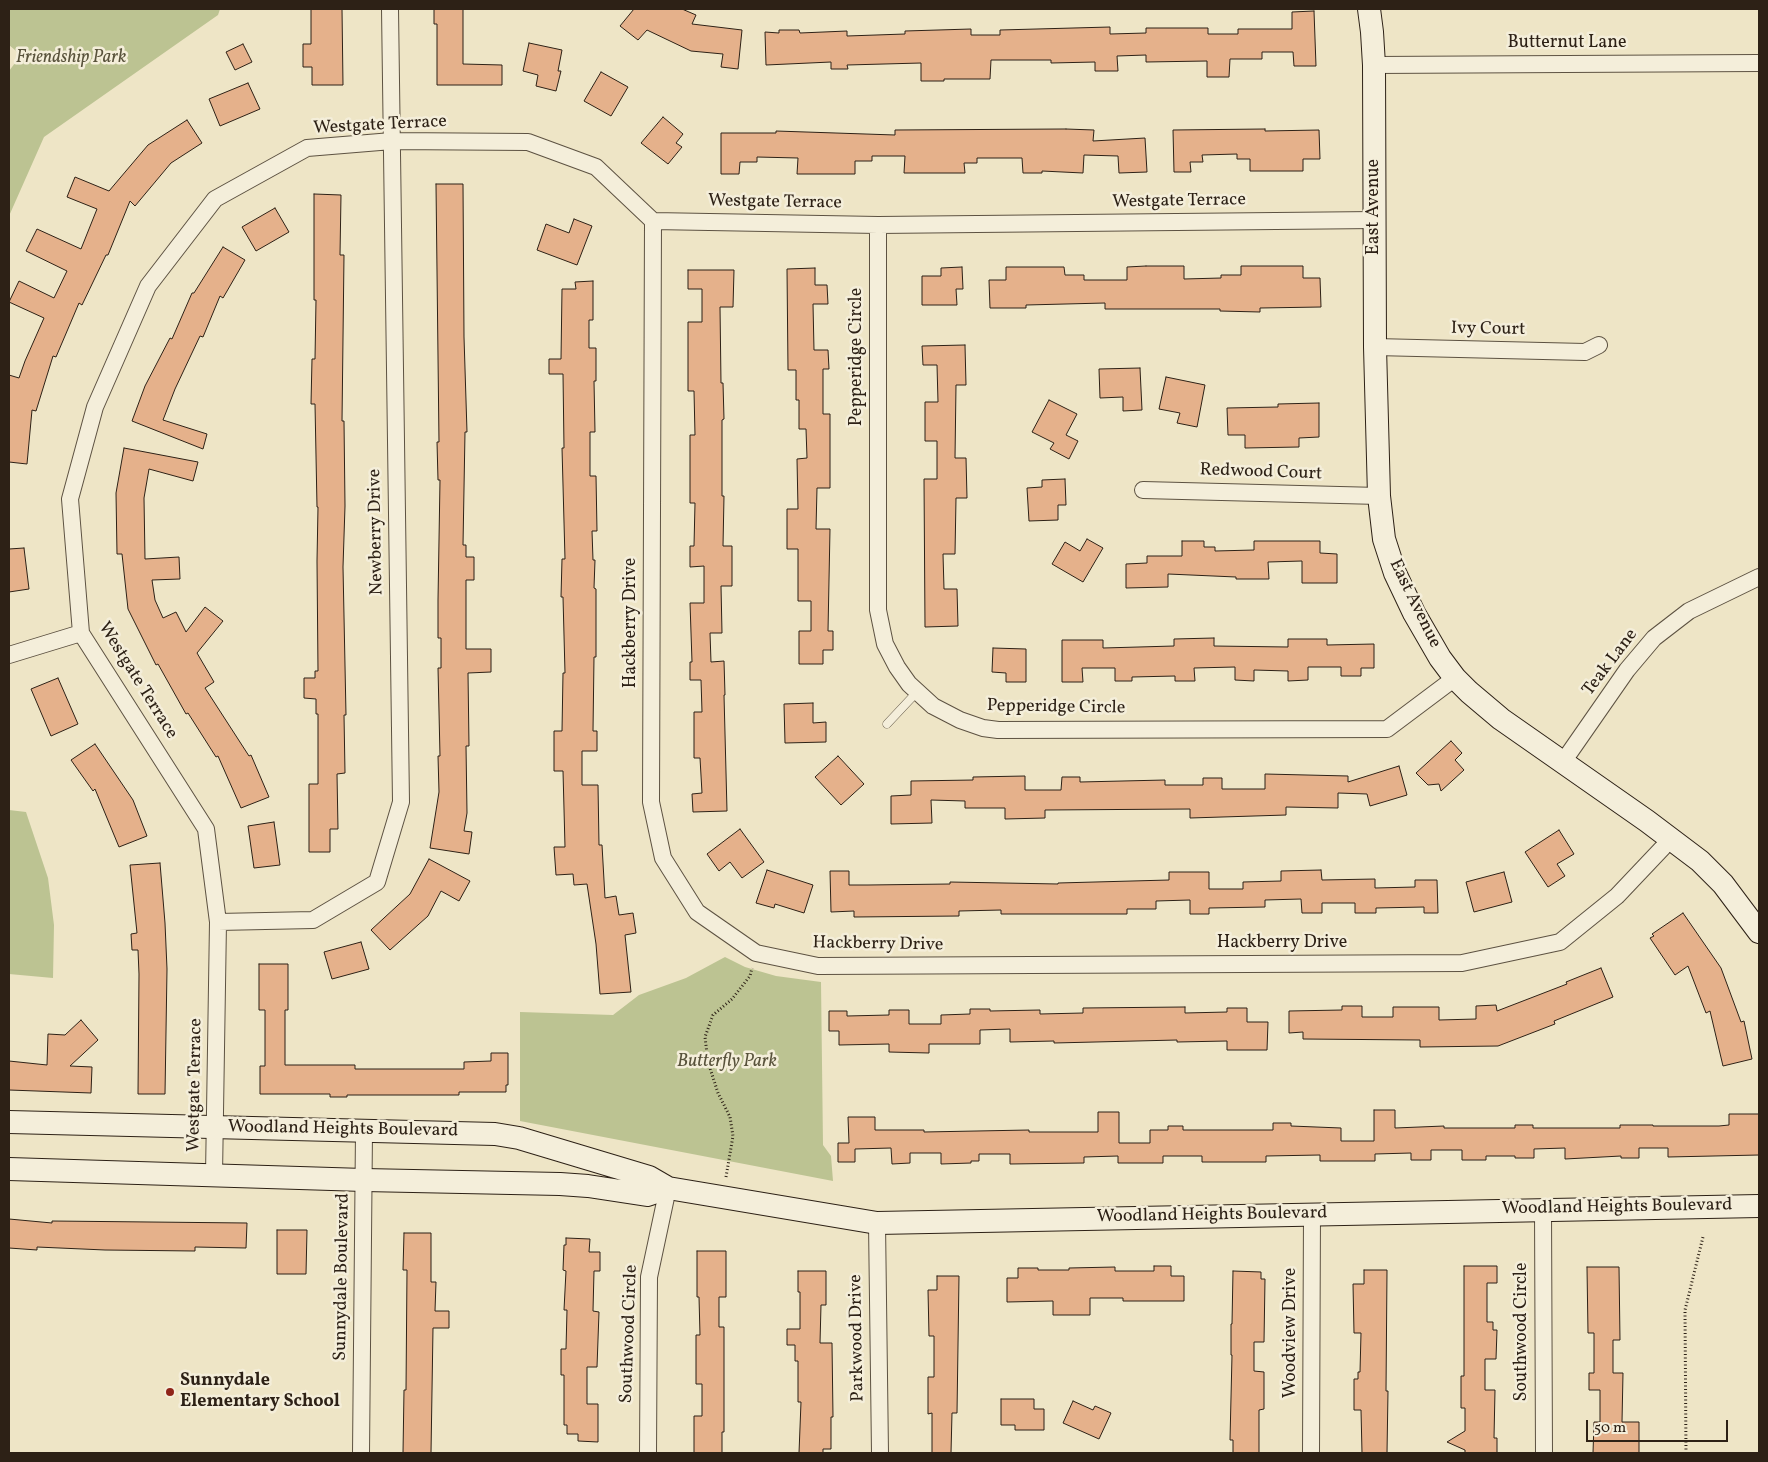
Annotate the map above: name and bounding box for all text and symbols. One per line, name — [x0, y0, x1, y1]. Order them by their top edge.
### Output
street label: Butternut Lane — [1508, 33, 1626, 55]
park label: Friendship Park — [16, 48, 126, 70]
street label: Westgate Terrace — [313, 112, 447, 140]
street label: East Avenue — [1364, 159, 1386, 255]
street label: Westgate Terrace — [1112, 190, 1246, 214]
street label: Westgate Terrace — [708, 191, 842, 215]
street label: Pepperidge Circle — [847, 288, 869, 426]
street label: Ivy Court — [1451, 319, 1525, 341]
street label: Redwood Court — [1199, 460, 1323, 486]
street label: Newberry Drive — [365, 469, 389, 595]
street label: East Avenue — [1383, 556, 1445, 652]
street label: Hackberry Drive — [621, 558, 643, 688]
street label: Westgate Terrace — [92, 619, 182, 743]
street label: Teak Lane — [1579, 625, 1643, 701]
street label: Pepperidge Circle — [987, 696, 1125, 720]
street label: Hackberry Drive — [812, 933, 944, 957]
street label: Hackberry Drive — [1217, 933, 1347, 955]
street label: Westgate Terrace — [184, 1018, 208, 1152]
park label: Butterfly Park — [677, 1052, 777, 1074]
street label: Woodland Heights Boulevard — [228, 1117, 458, 1143]
street label: Sunnydale Boulevard — [331, 1193, 355, 1361]
street label: Woodland Heights Boulevard — [1502, 1195, 1732, 1221]
street label: Woodland Heights Boulevard — [1097, 1203, 1327, 1229]
street label: Southwood Circle — [1512, 1263, 1534, 1401]
street label: Southwood Circle — [617, 1264, 643, 1404]
street label: Woodview Drive — [1281, 1268, 1303, 1398]
street label: Parkwood Drive — [846, 1274, 870, 1402]
place label: Sunnydale Elementary School — [180, 1371, 340, 1414]
marker: Sunnydale Elementary School — [164, 1386, 176, 1398]
scale bar — [1588, 1410, 1730, 1442]
text: 50 m — [1594, 1418, 1626, 1439]

